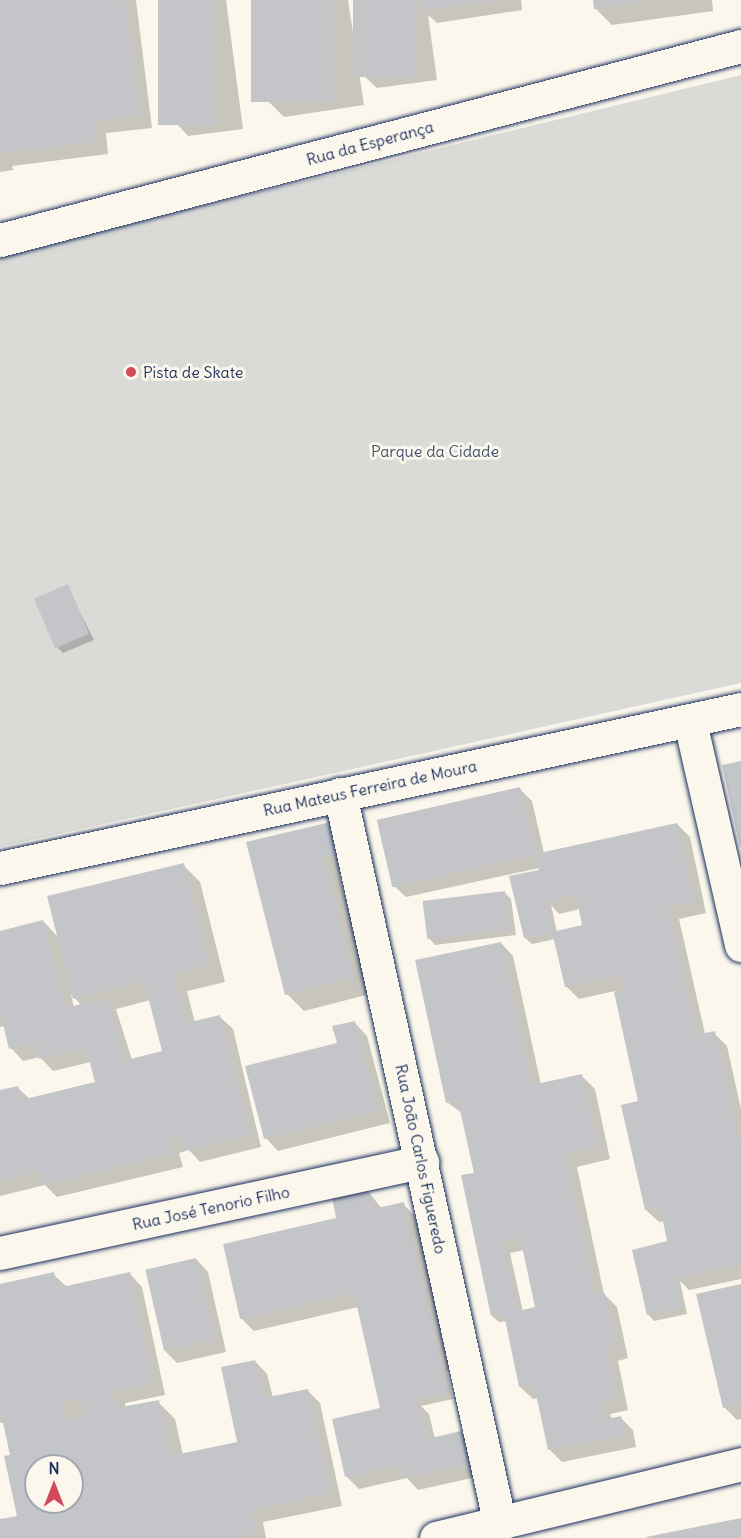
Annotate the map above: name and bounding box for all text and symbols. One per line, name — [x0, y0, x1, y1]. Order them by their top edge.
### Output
street label: Rua da Esperança — [304, 117, 436, 169]
place label: Pista de Skate — [143, 362, 243, 382]
marker: Pista de Skate — [124, 365, 138, 379]
park label: Parque da Cidade — [371, 441, 499, 461]
street label: Rua Mateus Ferreira de Moura — [261, 756, 479, 820]
street label: Rua João Carlos Figueredo — [391, 1062, 451, 1256]
street label: Rua José Tenorio Filho — [130, 1182, 292, 1234]
north arrow — [24, 1454, 84, 1514]
text: N — [48, 1458, 60, 1478]

